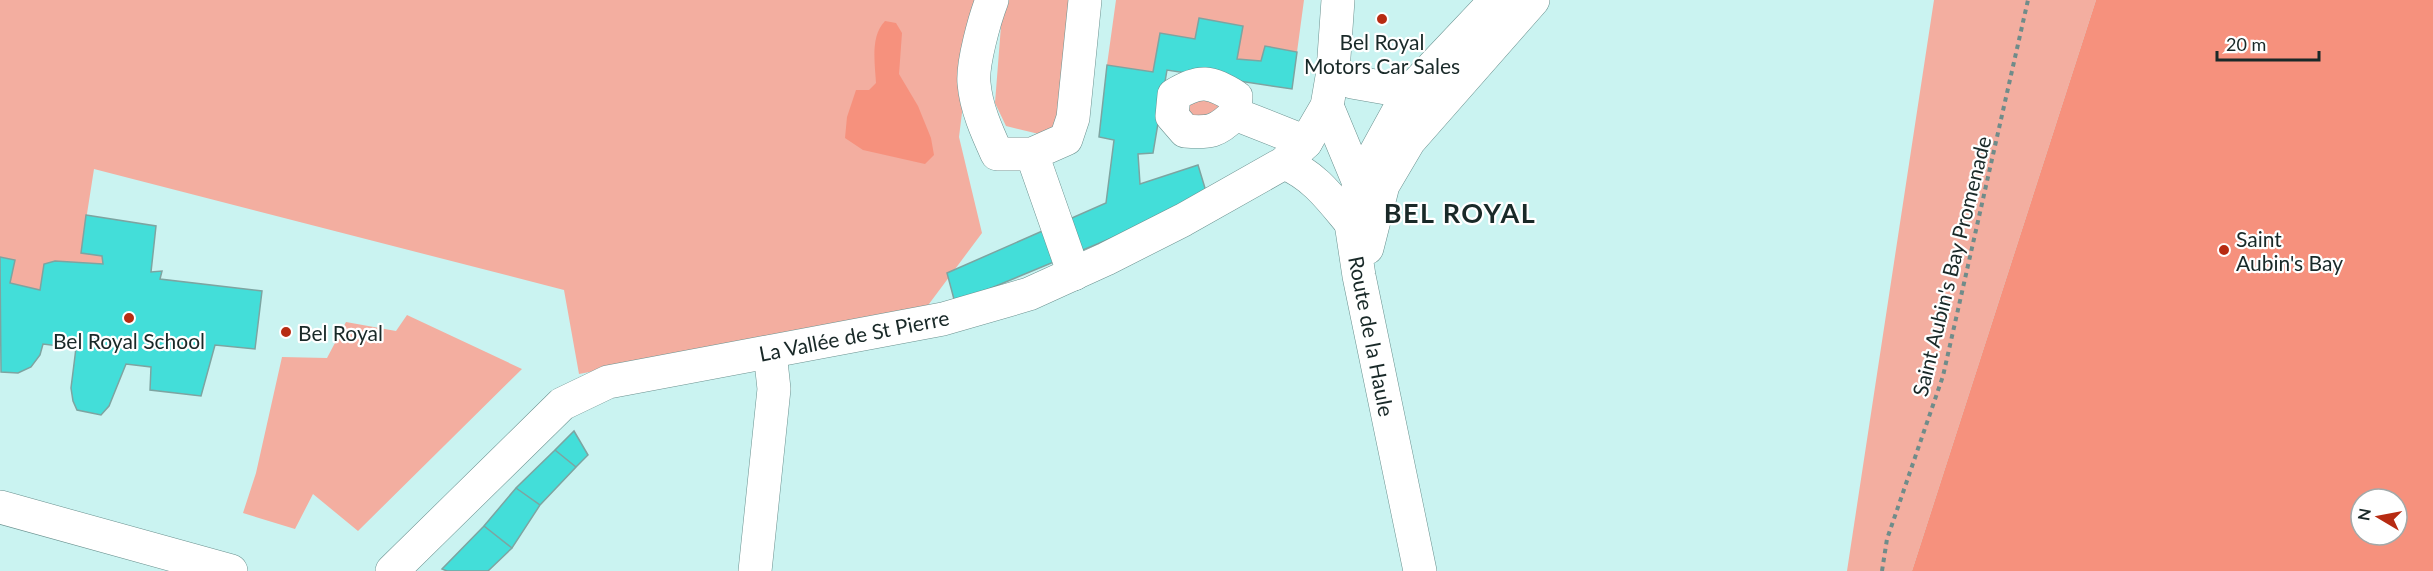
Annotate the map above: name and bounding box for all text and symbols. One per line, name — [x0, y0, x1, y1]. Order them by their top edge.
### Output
marker: Bel Royal Motors Car Sales — [1375, 12, 1389, 26]
scale bar — [2217, 24, 2319, 62]
place label: Bel Royal Motors Car Sales — [1304, 29, 1460, 78]
text: 20 m — [2226, 33, 2266, 55]
street label: Saint Aubin's Bay Promenade — [1907, 133, 1995, 399]
district label: BEL ROYAL — [1384, 196, 1536, 229]
place label: Saint Aubin's Bay — [2236, 226, 2343, 275]
marker: Saint Aubin's Bay — [2217, 243, 2231, 257]
street label: Route de la Haule — [1344, 254, 1400, 418]
street label: La Vallée de St Pierre — [757, 304, 951, 366]
marker: Bel Royal School — [122, 311, 136, 325]
place label: Bel Royal — [298, 320, 383, 345]
marker: Bel Royal — [279, 325, 293, 339]
place label: Bel Royal School — [53, 328, 205, 353]
north arrow — [2349, 487, 2409, 547]
text: N — [2353, 507, 2374, 522]

